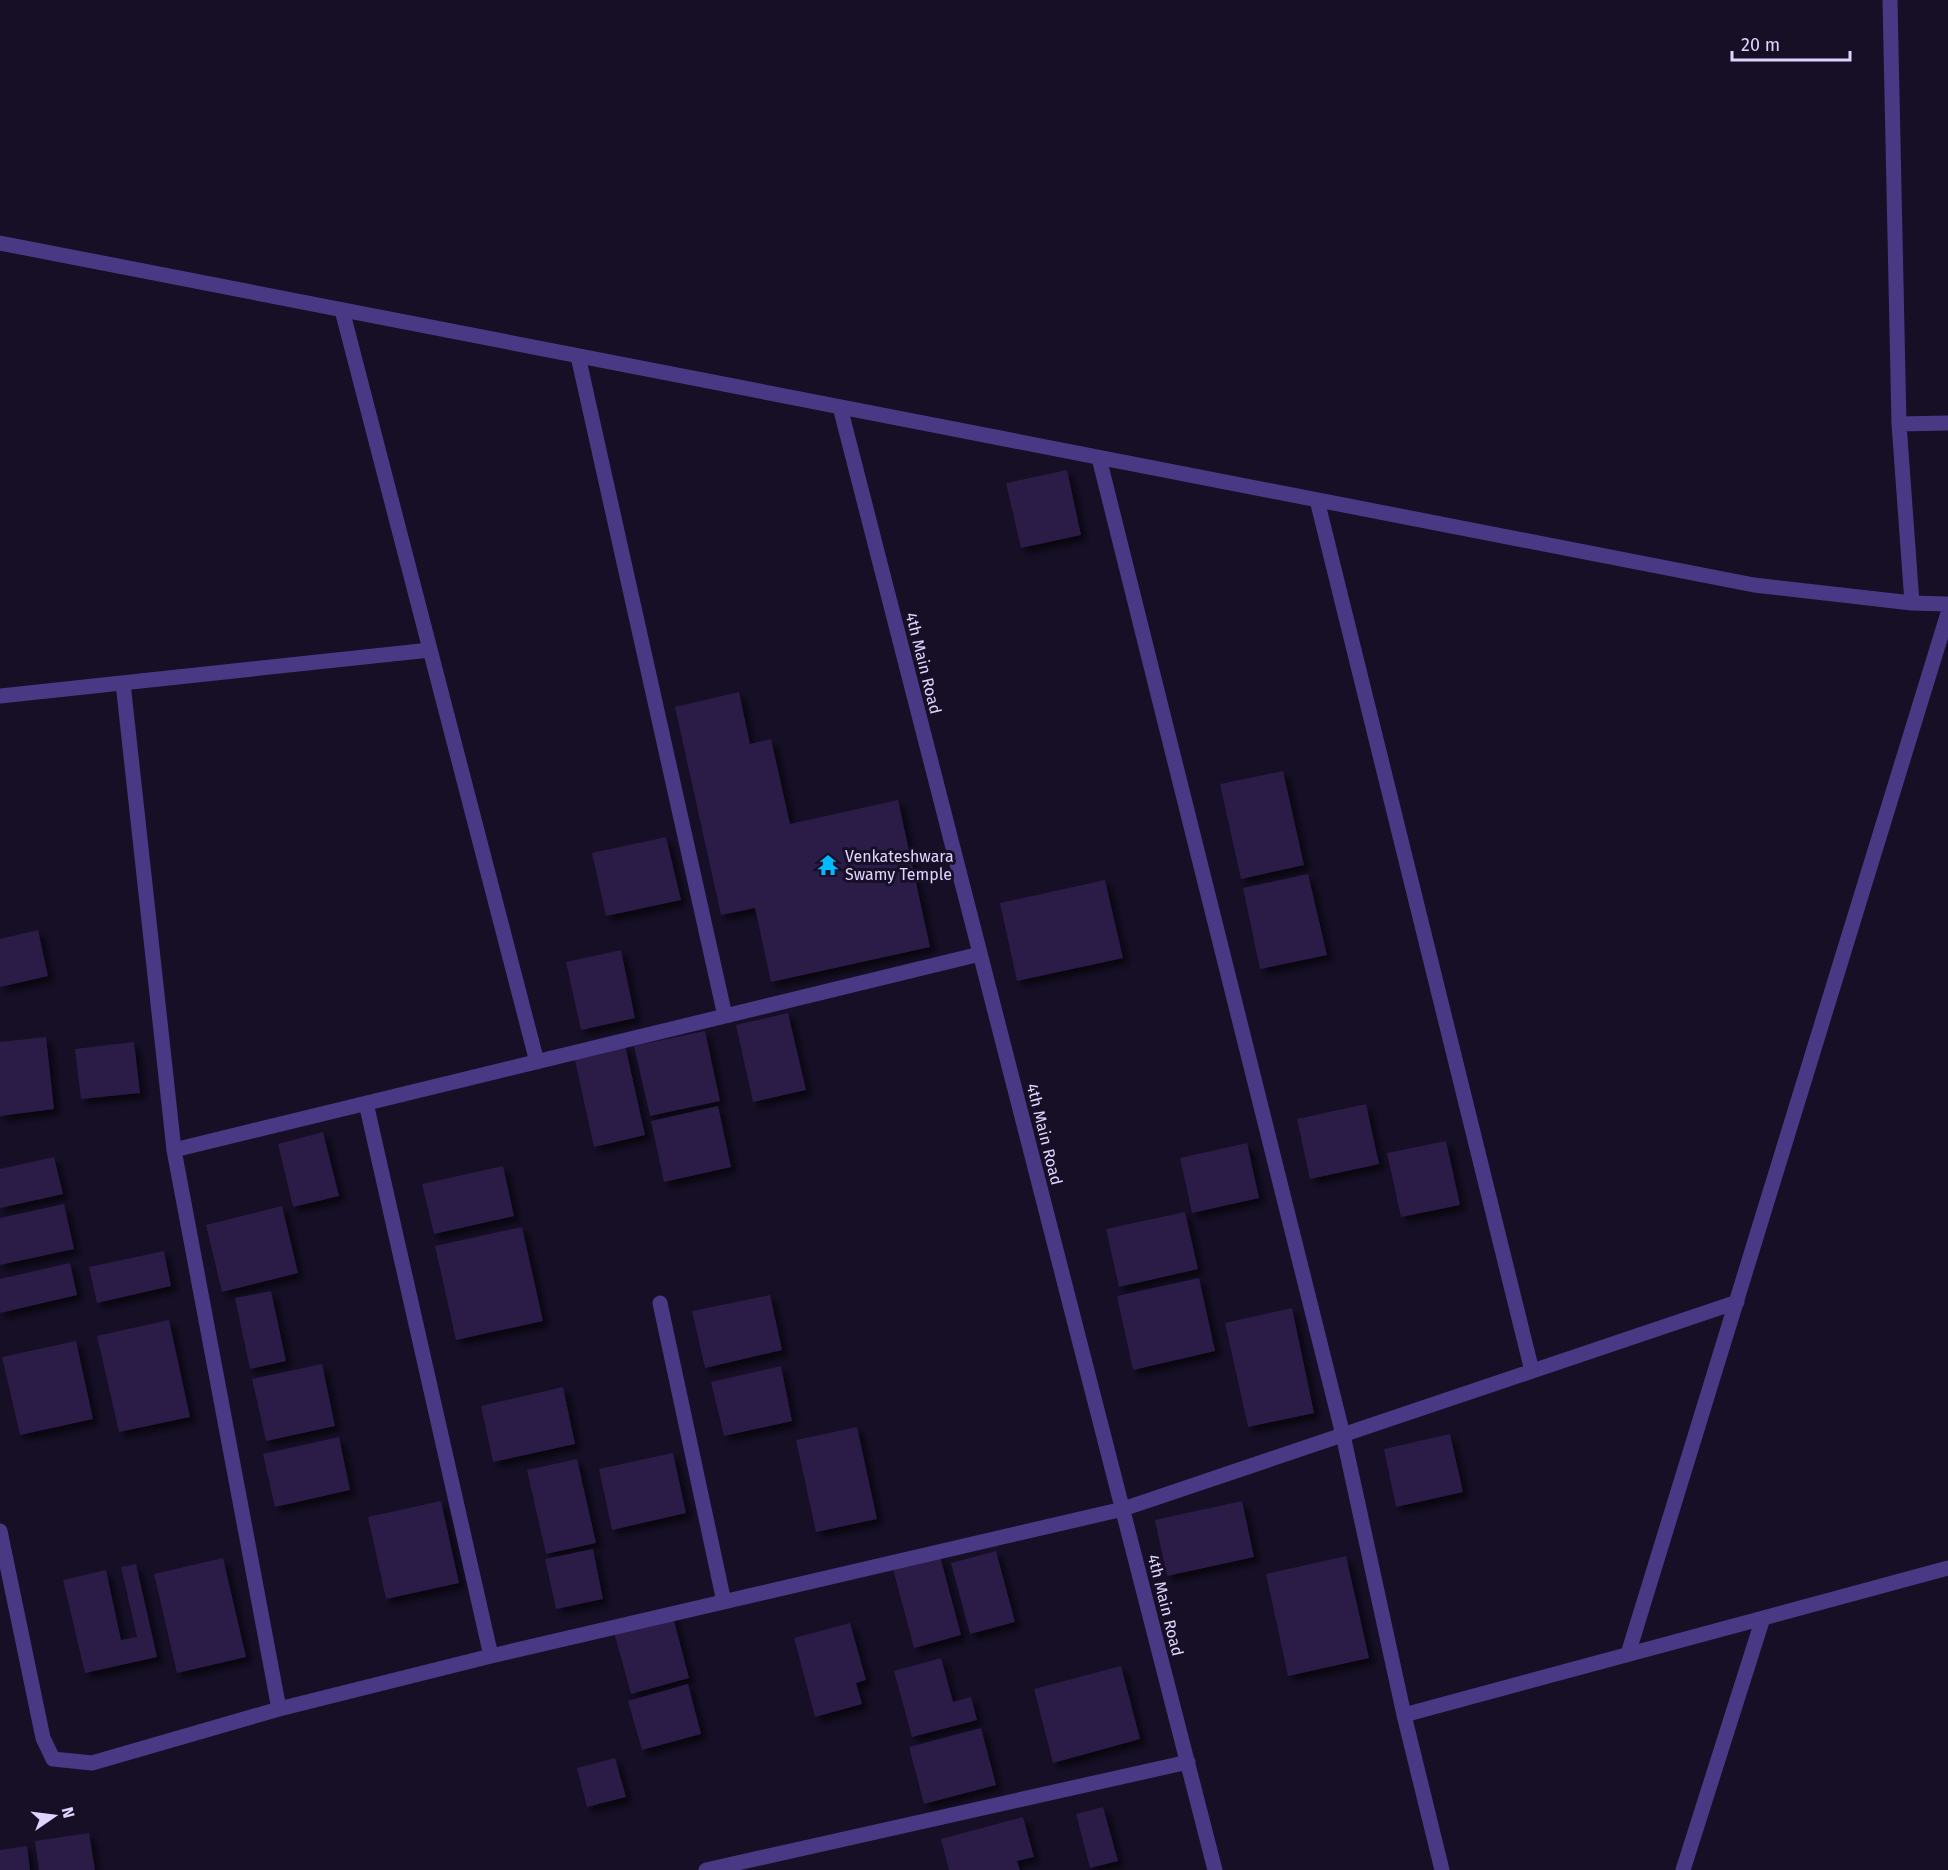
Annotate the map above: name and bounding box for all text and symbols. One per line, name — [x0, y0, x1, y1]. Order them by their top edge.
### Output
scale bar — [1732, 24, 1850, 62]
text: 20 m — [1741, 34, 1780, 56]
street label: 4th Main Road — [902, 610, 945, 716]
place label: Venkateshwara Swamy Temple — [845, 847, 954, 884]
temple icon: Venkateshwara Swamy Temple — [816, 853, 840, 877]
street label: 4th Main Road — [1023, 1081, 1066, 1187]
street label: 4th Main Road — [1144, 1552, 1187, 1658]
north arrow — [24, 1786, 84, 1846]
text: N — [58, 1805, 79, 1820]

